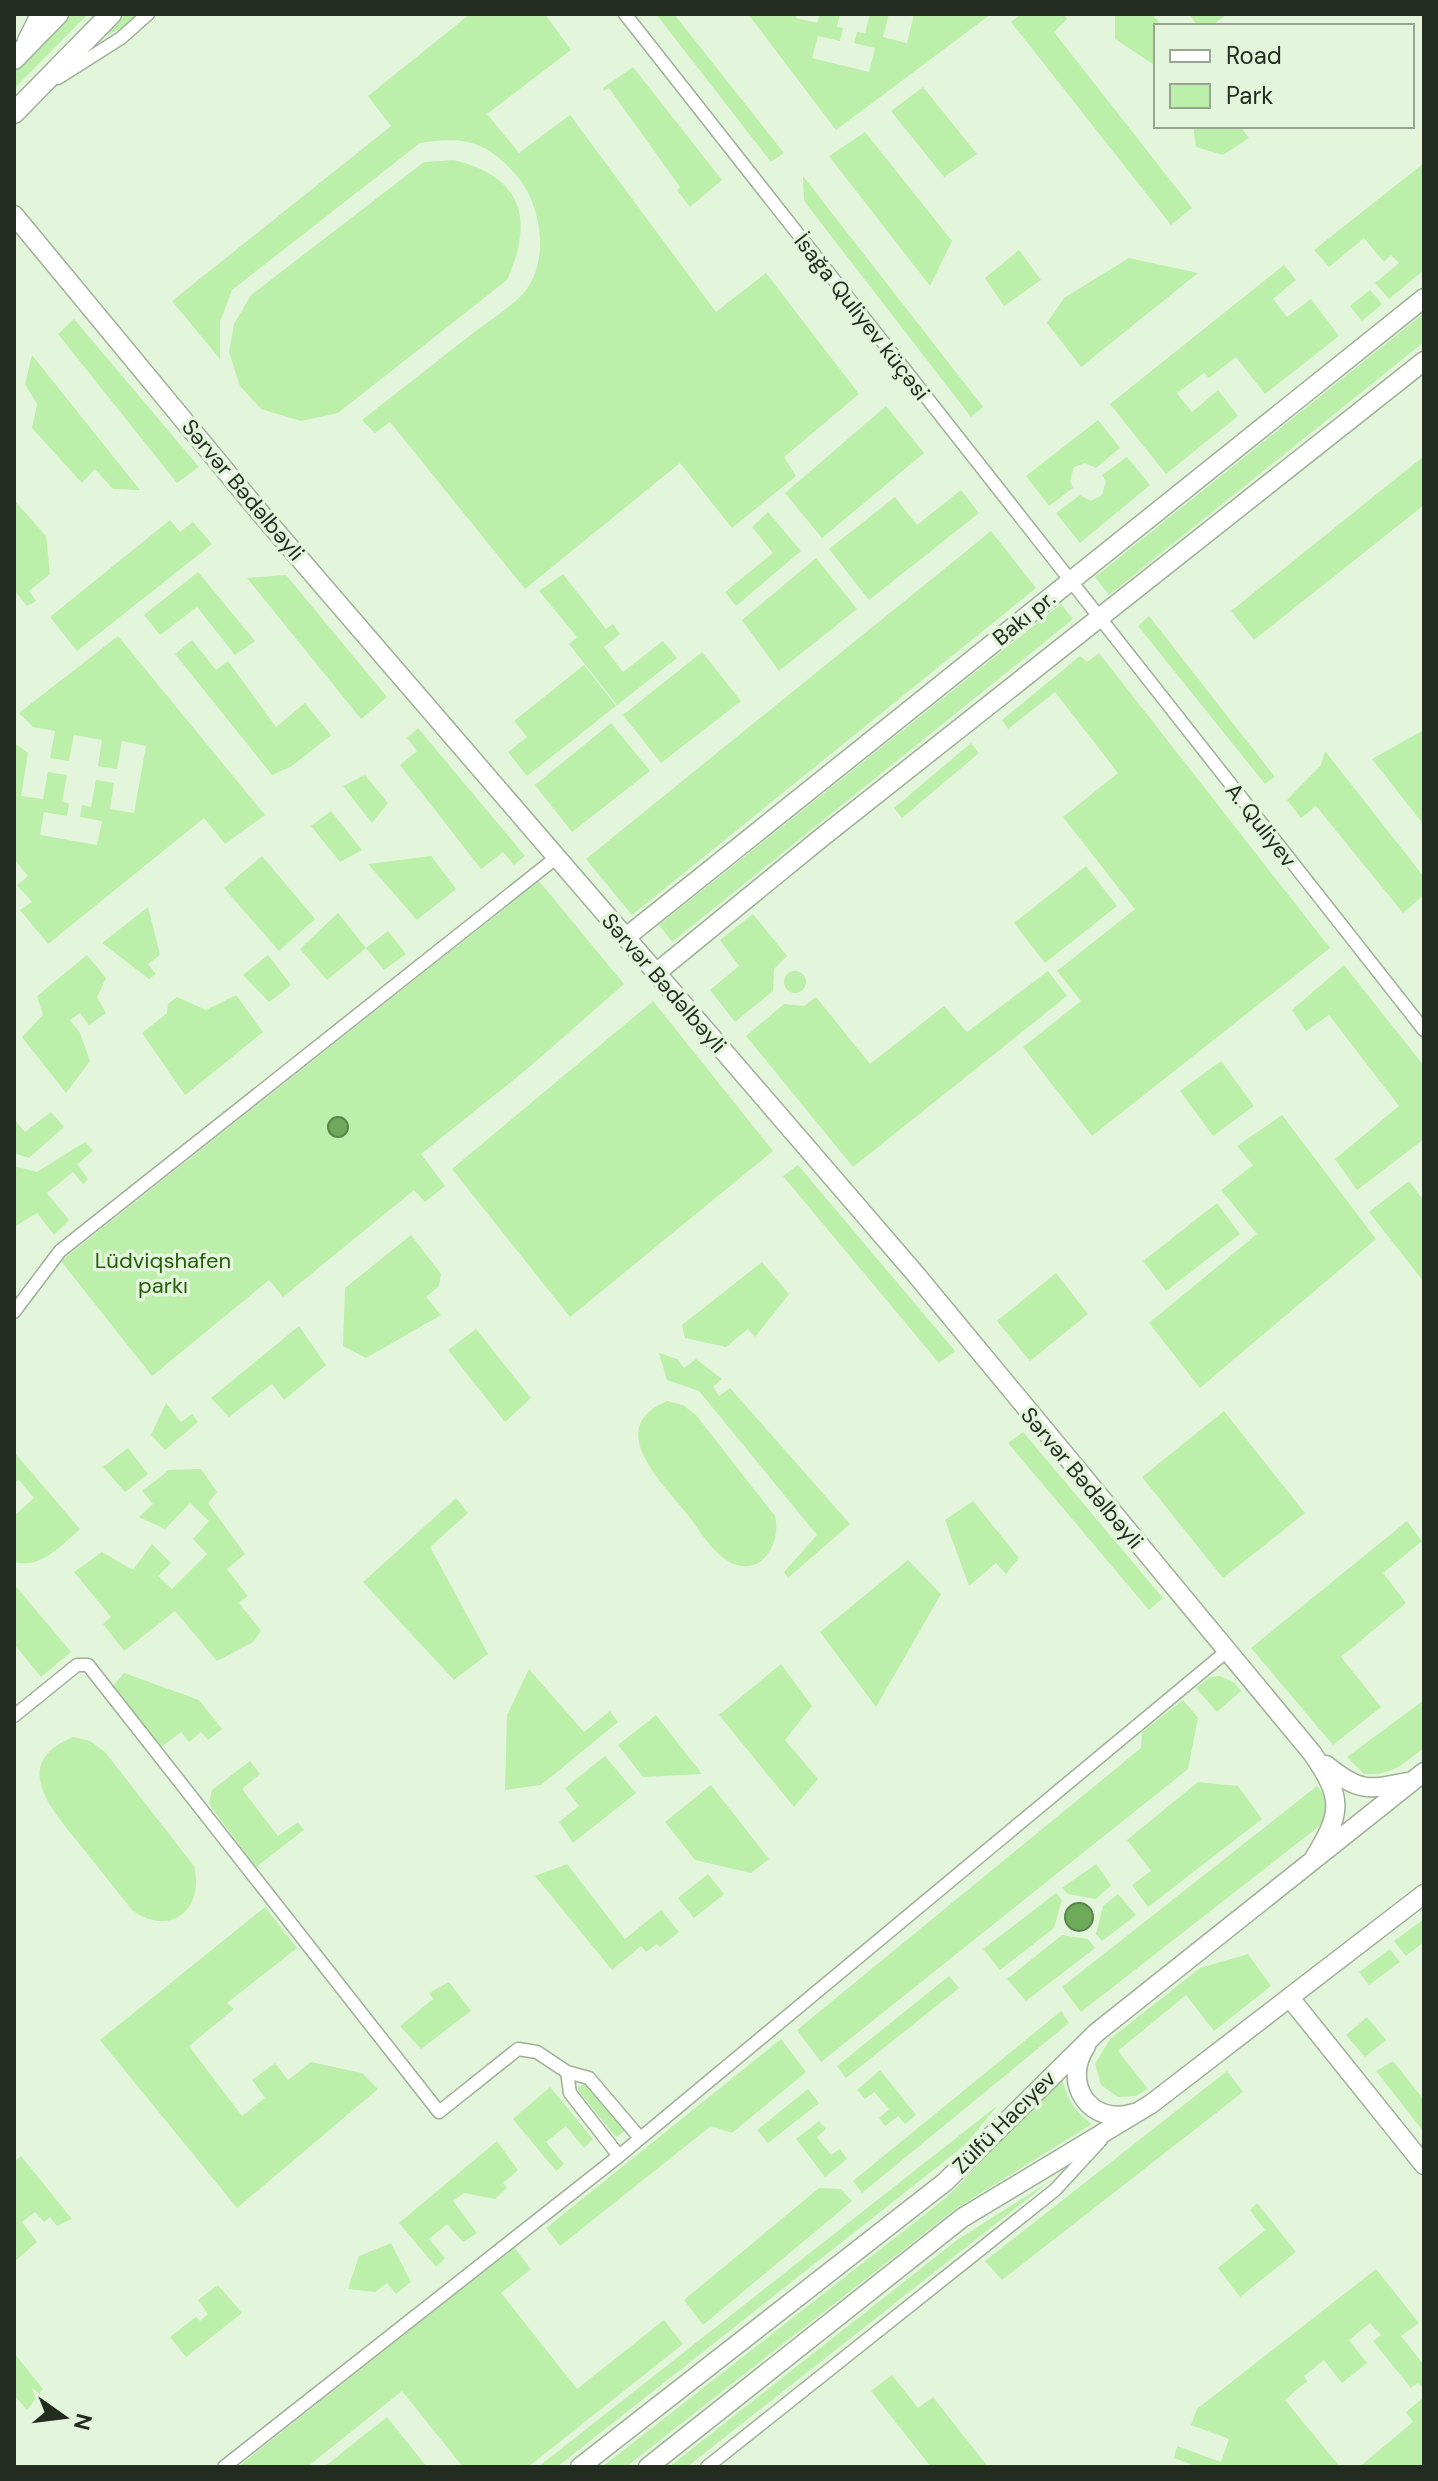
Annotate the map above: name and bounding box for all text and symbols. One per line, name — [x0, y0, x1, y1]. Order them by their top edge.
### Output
legend — [1154, 24, 1414, 128]
text: Road — [1226, 40, 1282, 71]
text: Park — [1226, 80, 1273, 111]
street label: İsağa Quliyev küçəsi — [788, 228, 936, 406]
street label: Sərvər Bədəlbəyli — [175, 413, 311, 567]
street label: Bakı pr. — [987, 584, 1061, 652]
street label: A. Quliyev — [1219, 777, 1303, 873]
street label: Sərvər Bədəlbəyli — [595, 907, 733, 1059]
park label: Lüdviqshafen parkı — [95, 1246, 231, 1300]
street label: Sərvər Bədəlbəyli — [1014, 1401, 1150, 1555]
street label: Zülfü Hacıyev — [946, 2064, 1062, 2180]
north arrow — [24, 2377, 104, 2457]
text: N — [67, 2410, 99, 2433]

